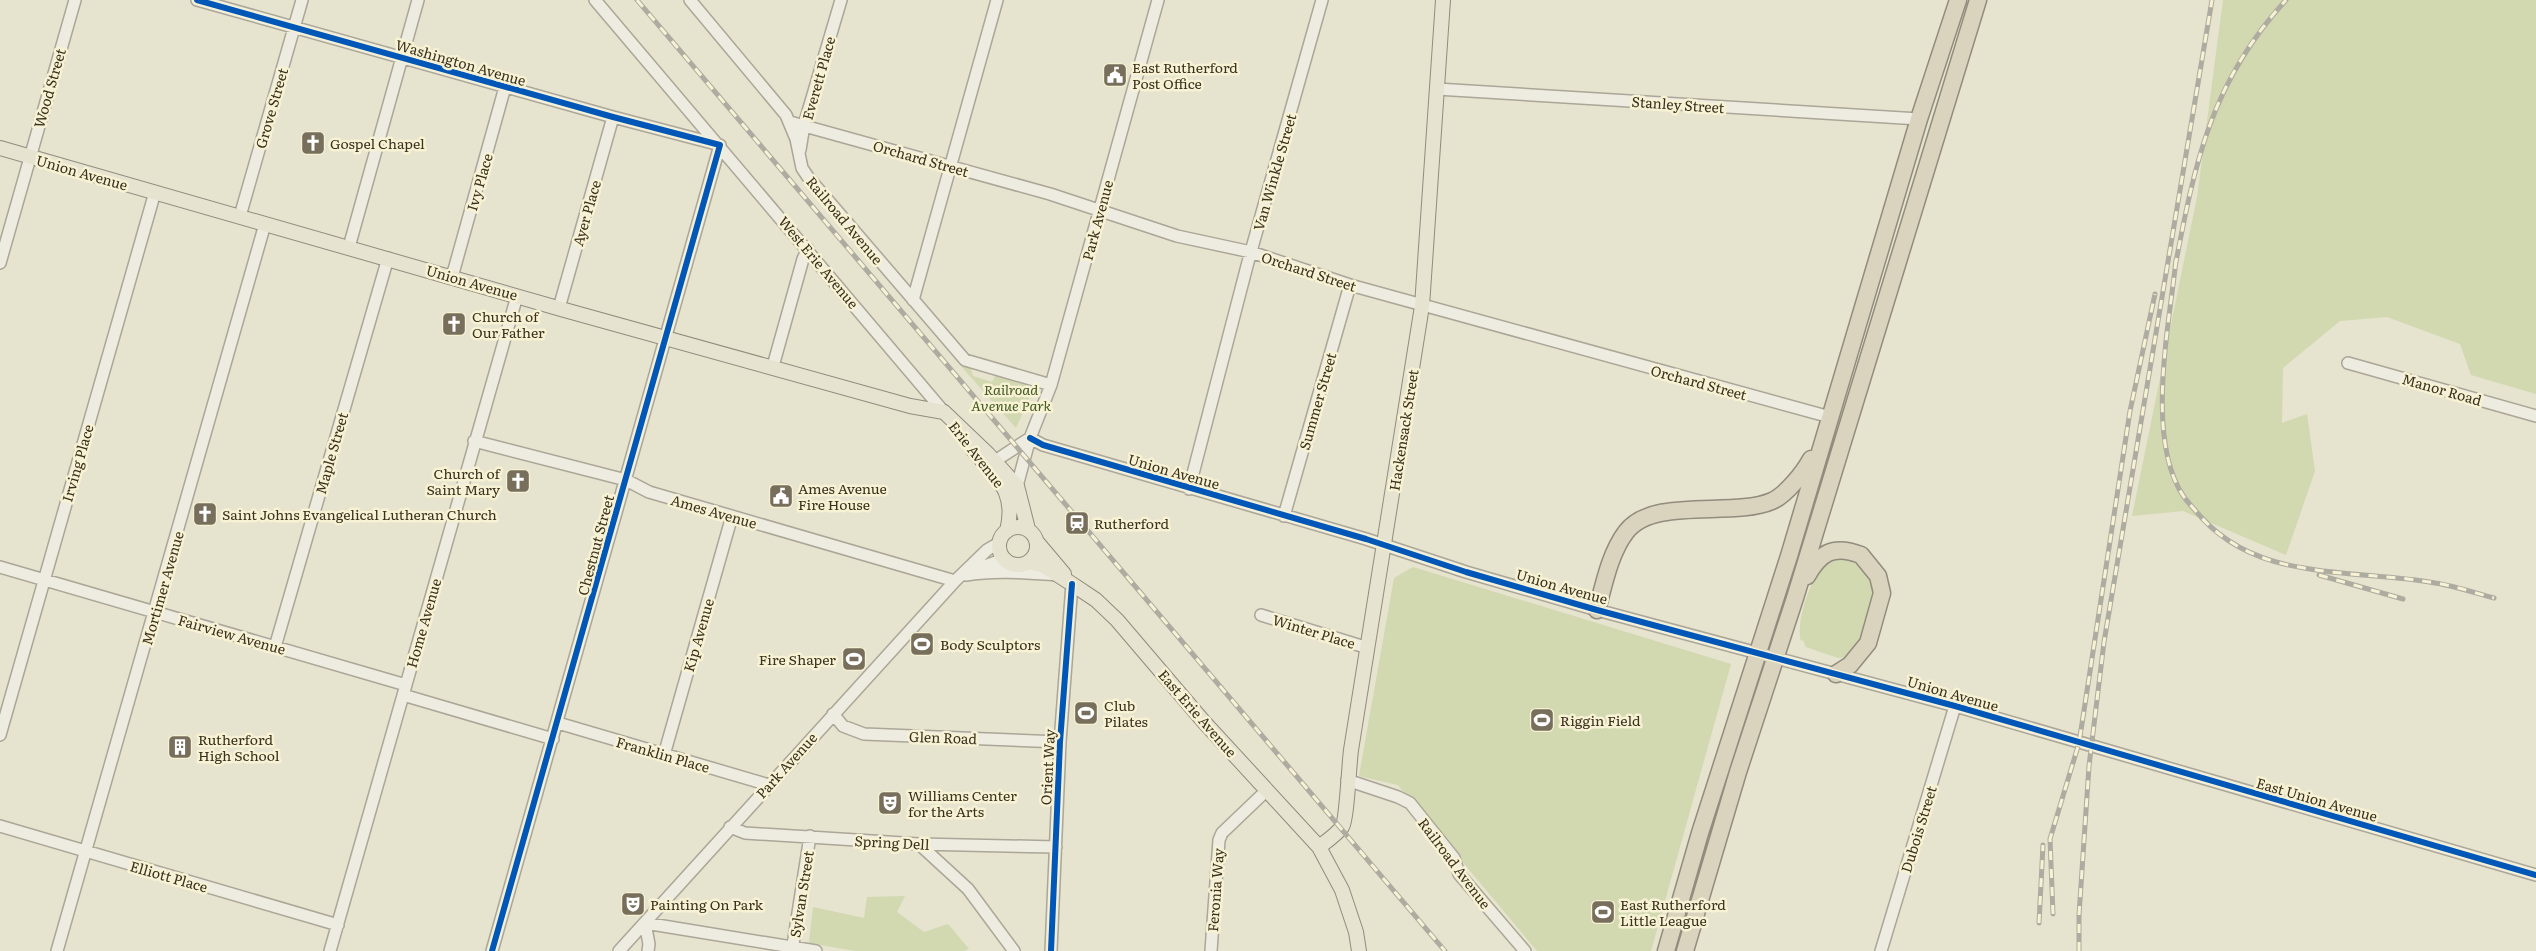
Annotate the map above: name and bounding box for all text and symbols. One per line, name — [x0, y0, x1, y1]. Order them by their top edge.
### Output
street label: Washington Avenue — [394, 34, 528, 90]
street label: Everett Place — [797, 34, 839, 122]
street label: Wood Street — [28, 46, 70, 130]
place label: East Rutherford Post Office — [1132, 57, 1238, 93]
public building icon: East Rutherford Post Office — [1102, 62, 1128, 88]
street label: Grove Street — [250, 65, 292, 151]
street label: Stanley Street — [1631, 91, 1725, 117]
street label: Van Winkle Street — [1248, 111, 1300, 233]
church icon: Gospel Chapel — [300, 130, 326, 156]
place label: Gospel Chapel — [330, 133, 425, 153]
street label: Orchard Street — [871, 135, 971, 181]
street label: Union Avenue — [34, 149, 130, 195]
street label: Ivy Place — [461, 151, 497, 213]
street label: Railroad Avenue — [802, 172, 888, 268]
street label: Park Avenue — [1077, 177, 1117, 263]
street label: Ayer Place — [567, 178, 605, 248]
street label: West Erie Avenue — [774, 211, 864, 313]
street label: Orchard Street — [1259, 246, 1359, 296]
street label: Union Avenue — [424, 259, 520, 305]
place label: Church of Our Father — [472, 306, 545, 342]
church icon: Church of Our Father — [441, 311, 467, 337]
street label: Summer Street — [1294, 350, 1341, 452]
street label: Orchard Street — [1649, 360, 1750, 405]
street label: Hackensack Street — [1384, 367, 1423, 492]
street label: Manor Road — [2400, 368, 2484, 410]
park label: Railroad Avenue Park — [971, 379, 1051, 415]
street label: Maple Street — [310, 409, 352, 496]
street label: Erie Avenue — [945, 417, 1009, 491]
street label: Irving Place — [56, 422, 98, 504]
street label: Union Avenue — [1126, 448, 1222, 494]
place label: Church of Saint Mary — [426, 463, 502, 499]
church icon: Church of Saint Mary — [505, 468, 531, 494]
place label: Ames Avenue Fire House — [798, 478, 887, 514]
public building icon: Ames Avenue Fire House — [768, 483, 794, 509]
street label: Ames Avenue — [669, 489, 759, 533]
street label: Chestnut Street — [572, 492, 618, 597]
church icon: Saint Johns Evangelical Lutheran Church — [192, 501, 218, 527]
place label: Saint Johns Evangelical Lutheran Church — [222, 504, 497, 524]
station icon: Rutherford — [1064, 510, 1090, 536]
place label: Rutherford — [1094, 513, 1169, 533]
street label: Mortimer Avenue — [136, 529, 188, 647]
street label: Union Avenue — [1514, 563, 1610, 609]
street label: Home Avenue — [401, 576, 445, 670]
street label: Kip Avenue — [678, 596, 718, 674]
street label: Fairview Avenue — [176, 609, 288, 659]
street label: Winter Place — [1270, 609, 1358, 653]
sports icon: Body Sculptors — [909, 631, 935, 657]
place label: Body Sculptors — [940, 634, 1040, 654]
sports icon: Fire Shaper — [841, 646, 867, 672]
place label: Fire Shaper — [759, 649, 836, 669]
street label: East Erie Avenue — [1154, 665, 1242, 761]
street label: Union Avenue — [1905, 670, 2001, 716]
place label: Club Pilates — [1104, 695, 1148, 731]
sports icon: Club Pilates — [1073, 700, 1099, 726]
sports icon: Riggin Field — [1529, 707, 1555, 733]
place label: Riggin Field — [1560, 710, 1641, 730]
street label: Glen Road — [909, 726, 978, 748]
street label: Orient Way — [1035, 727, 1059, 806]
street label: Park Avenue — [751, 728, 821, 802]
place label: Rutherford High School — [198, 729, 280, 765]
street label: Franklin Place — [614, 731, 712, 777]
building icon: Rutherford High School — [167, 734, 193, 760]
street label: East Union Avenue — [2254, 772, 2380, 826]
street label: Dubois Street — [1895, 783, 1941, 875]
place label: Williams Center for the Arts — [908, 785, 1017, 821]
theatre icon: Williams Center for the Arts — [877, 790, 903, 816]
street label: Railroad Avenue — [1414, 813, 1496, 913]
street label: Spring Dell — [854, 830, 930, 854]
street label: Feronia Way — [1202, 847, 1228, 933]
street label: Sylvan Street — [784, 849, 818, 939]
street label: Elliott Place — [128, 855, 210, 897]
theatre icon: Painting On Park — [620, 891, 646, 917]
place label: Painting On Park — [650, 894, 764, 914]
place label: East Rutherford Little League — [1620, 894, 1726, 930]
sports icon: East Rutherford Little League — [1590, 899, 1616, 925]

